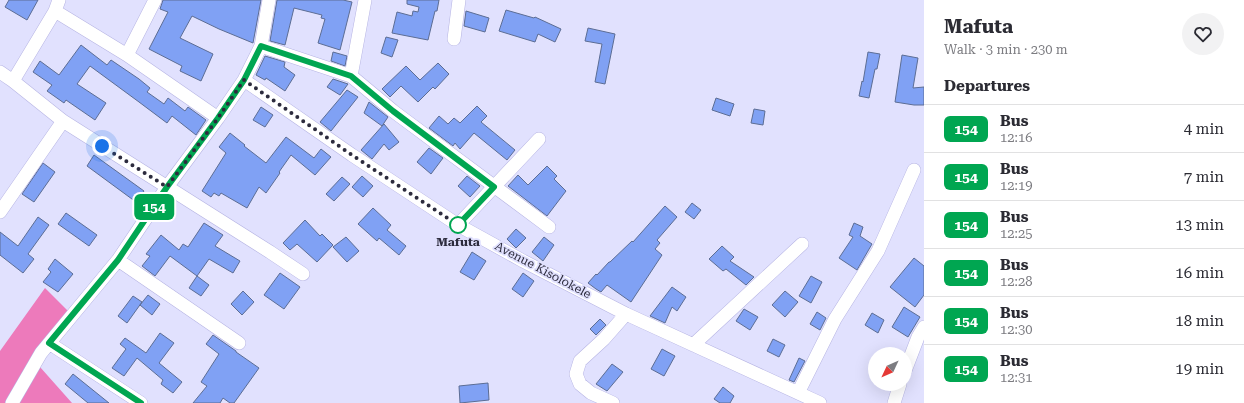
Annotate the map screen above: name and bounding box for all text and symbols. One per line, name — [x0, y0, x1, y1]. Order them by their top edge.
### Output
button: heart — [1182, 13, 1224, 55]
text: Mafuta — [944, 15, 1013, 38]
text: Walk · 3 min · 230 m — [944, 42, 1068, 57]
text: Departures — [944, 77, 1030, 95]
text: Bus — [1000, 112, 1028, 130]
text: 4 min — [1184, 120, 1224, 138]
text: 154 — [954, 121, 978, 137]
text: 12:16 — [1000, 130, 1032, 145]
your location — [92, 136, 112, 156]
text: Bus — [1000, 160, 1028, 178]
text: 7 min — [1184, 168, 1224, 186]
text: 154 — [954, 169, 978, 185]
text: 12:19 — [1000, 178, 1032, 193]
line badge: 154 — [131, 194, 177, 220]
text: 154 — [142, 199, 166, 215]
text: Bus — [1000, 208, 1028, 226]
marker: Mafuta — [449, 216, 467, 234]
text: 13 min — [1175, 216, 1224, 234]
text: 154 — [954, 217, 978, 233]
text: 12:25 — [1000, 226, 1032, 241]
place label: Mafuta — [436, 235, 480, 249]
street label: Avenue Kisolokele — [493, 239, 594, 301]
text: Bus — [1000, 256, 1028, 274]
text: 16 min — [1175, 264, 1224, 282]
text: 154 — [954, 265, 978, 281]
text: 12:28 — [1000, 274, 1032, 289]
text: Bus — [1000, 304, 1028, 322]
text: 18 min — [1175, 312, 1224, 330]
text: 154 — [954, 313, 978, 329]
text: 12:30 — [1000, 322, 1032, 337]
north arrow — [868, 347, 912, 391]
map controls — [868, 347, 912, 391]
text: Bus — [1000, 352, 1028, 370]
text: 19 min — [1175, 360, 1224, 378]
text: 154 — [954, 361, 978, 377]
text: 12:31 — [1000, 370, 1032, 385]

